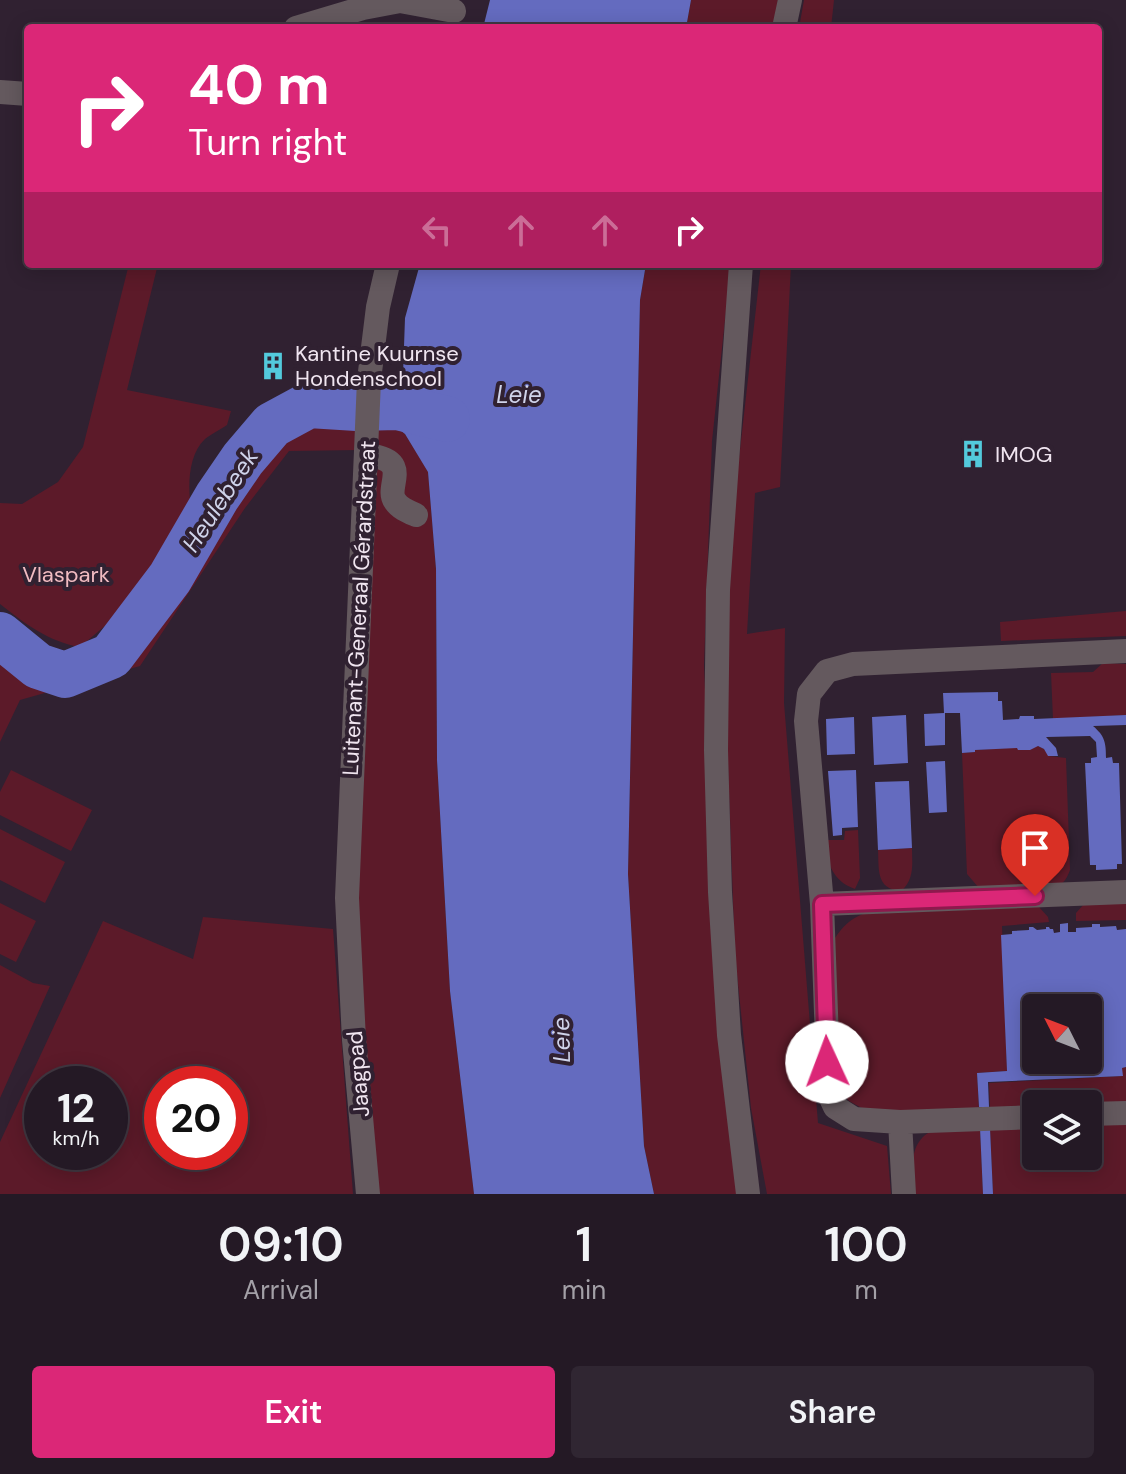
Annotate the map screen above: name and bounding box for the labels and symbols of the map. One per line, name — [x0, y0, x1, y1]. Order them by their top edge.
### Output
place label: Kantine Kuurnse Hondenschool — [295, 339, 459, 393]
building icon: Kantine Kuurnse Hondenschool — [258, 351, 288, 381]
water label: Leie — [496, 379, 542, 410]
building icon: IMOG — [958, 439, 988, 469]
street label: Luitenant-Generaal Gérardstraat — [336, 440, 382, 776]
place label: IMOG — [995, 440, 1052, 469]
water label: Heulebeek — [175, 442, 265, 558]
park label: Vlaspark — [22, 560, 110, 589]
pin — [1001, 814, 1069, 896]
north arrow — [1022, 994, 1102, 1074]
water label: Leie — [545, 1017, 577, 1063]
position arrow — [785, 1020, 869, 1104]
street label: Jaagpad — [340, 1030, 376, 1118]
speed limit sign: 20 — [144, 1066, 248, 1170]

